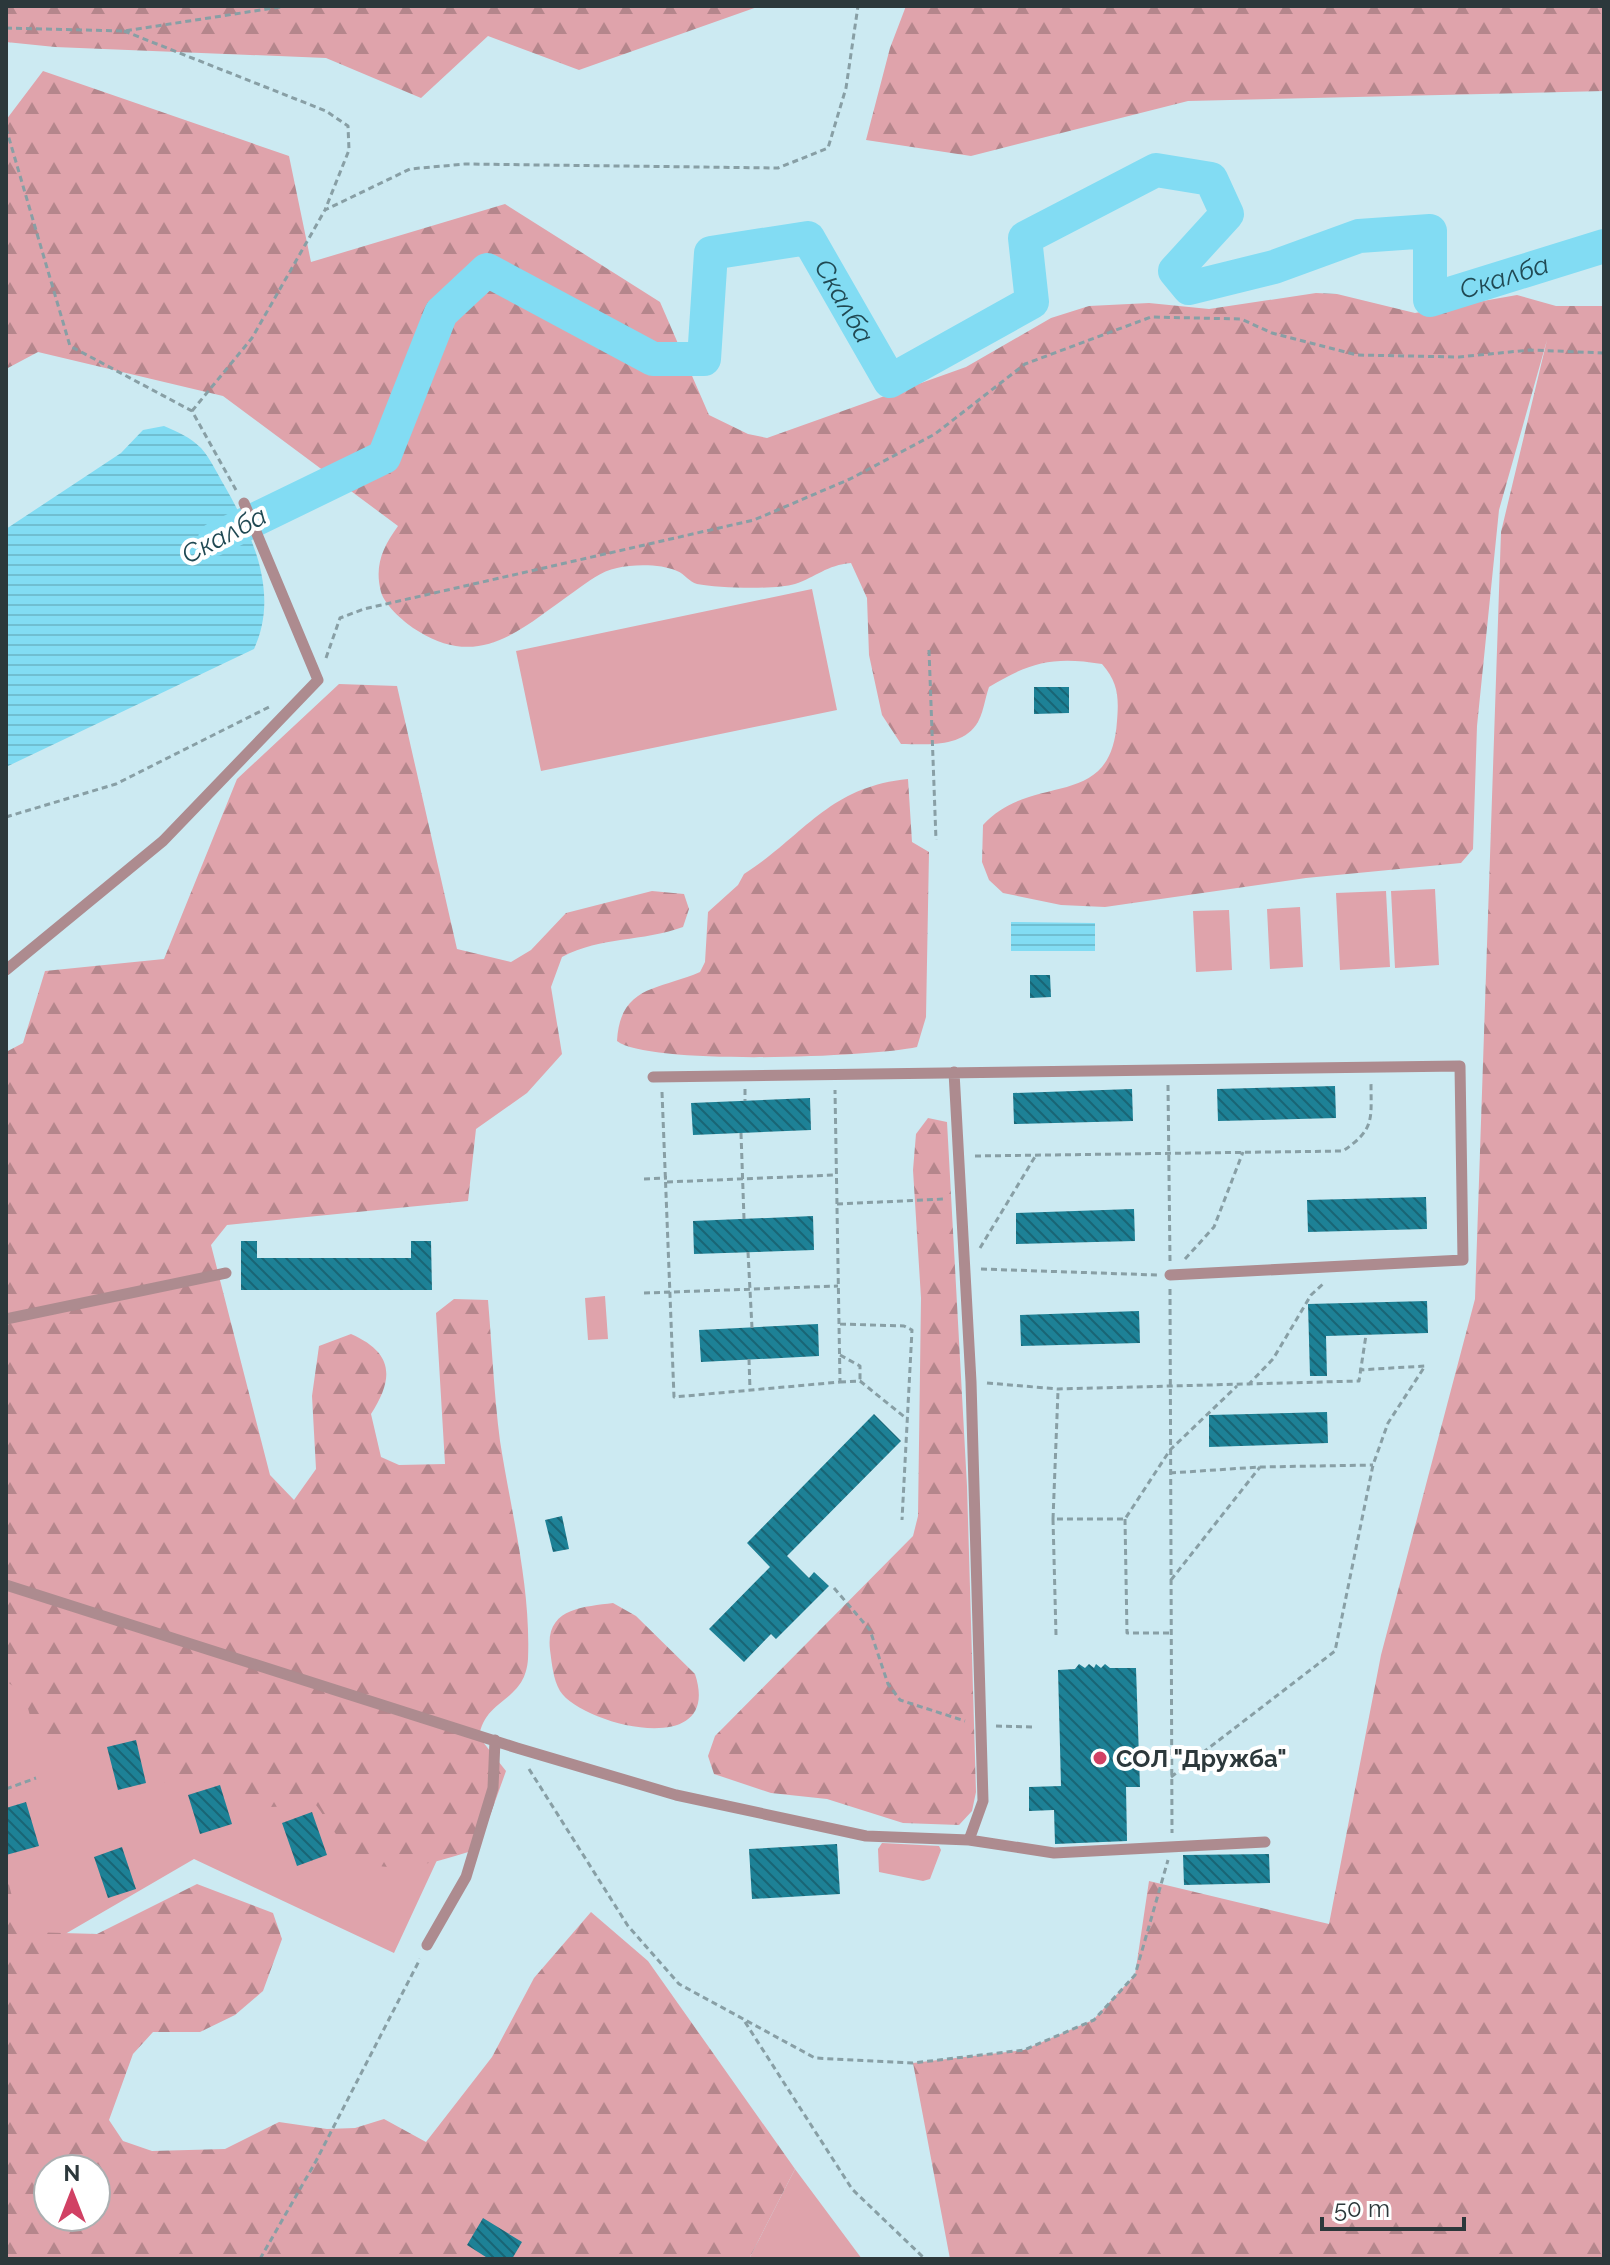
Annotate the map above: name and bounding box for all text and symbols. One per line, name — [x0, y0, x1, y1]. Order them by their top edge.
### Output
water label: Скалба — [1456, 249, 1552, 305]
water label: Скалба — [808, 254, 880, 348]
water label: Скалба — [176, 500, 272, 570]
place label: СОЛ "Дружба" — [1116, 1744, 1287, 1773]
marker: СОЛ "Дружба" — [1091, 1749, 1109, 1767]
north arrow — [32, 2153, 112, 2233]
text: N — [64, 2160, 80, 2186]
scale bar — [1322, 2181, 1464, 2231]
text: 50 m — [1334, 2194, 1390, 2223]

